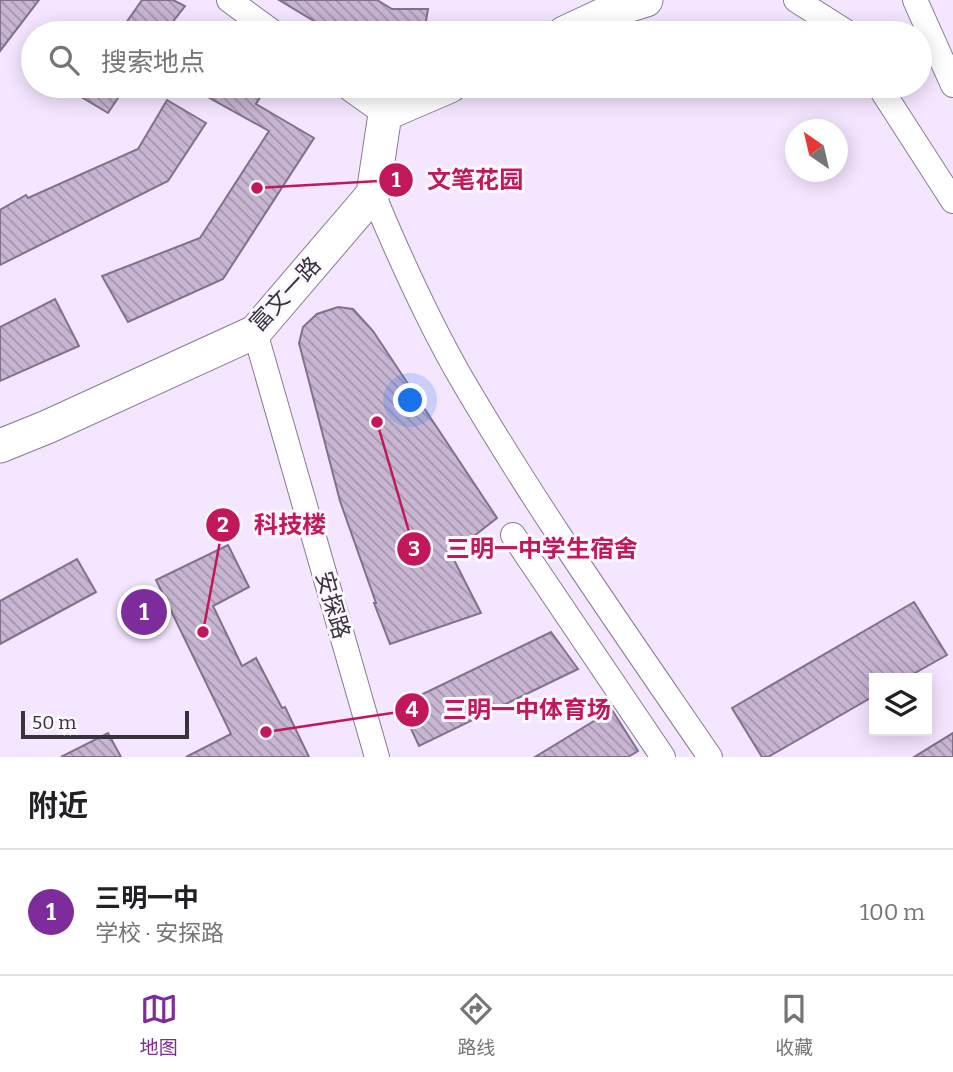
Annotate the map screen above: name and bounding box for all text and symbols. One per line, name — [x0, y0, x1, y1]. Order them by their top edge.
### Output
search box — [21, 21, 932, 98]
icon: search — [45, 41, 83, 79]
text: 搜索地点 — [101, 47, 205, 78]
north arrow — [785, 119, 848, 182]
callout: 文笔花园 — [378, 157, 537, 202]
text: 文笔花园 — [427, 166, 523, 194]
text: 1 — [391, 167, 401, 193]
street label: 富文一路 — [243, 251, 327, 337]
your location — [393, 383, 427, 417]
callout: 科技楼 — [205, 502, 340, 547]
text: 科技楼 — [254, 511, 326, 539]
text: 2 — [217, 512, 229, 538]
callout: 三明一中学生宿舍 — [397, 526, 652, 571]
text: 三明一中学生宿舍 — [446, 535, 638, 563]
text: 3 — [408, 536, 420, 562]
street label: 安探路 — [310, 568, 356, 642]
pin: 1 — [121, 586, 167, 638]
map controls — [869, 673, 932, 736]
button: layers — [869, 673, 932, 736]
callout: 三明一中体育场 — [394, 687, 625, 732]
text: 三明一中体育场 — [443, 696, 611, 724]
text: 4 — [406, 697, 419, 723]
scale bar — [21, 708, 189, 740]
text: 50 m — [32, 711, 76, 734]
text: 附近 — [28, 788, 88, 824]
text: 三明一中 — [95, 883, 199, 914]
text: 1 — [46, 898, 56, 926]
text: 100 m — [860, 898, 925, 926]
text: 学校 · 安探路 — [95, 919, 224, 947]
tab: 地图 — [140, 990, 178, 1059]
tab: 路线 — [457, 990, 495, 1059]
tab: 收藏 — [775, 990, 813, 1059]

